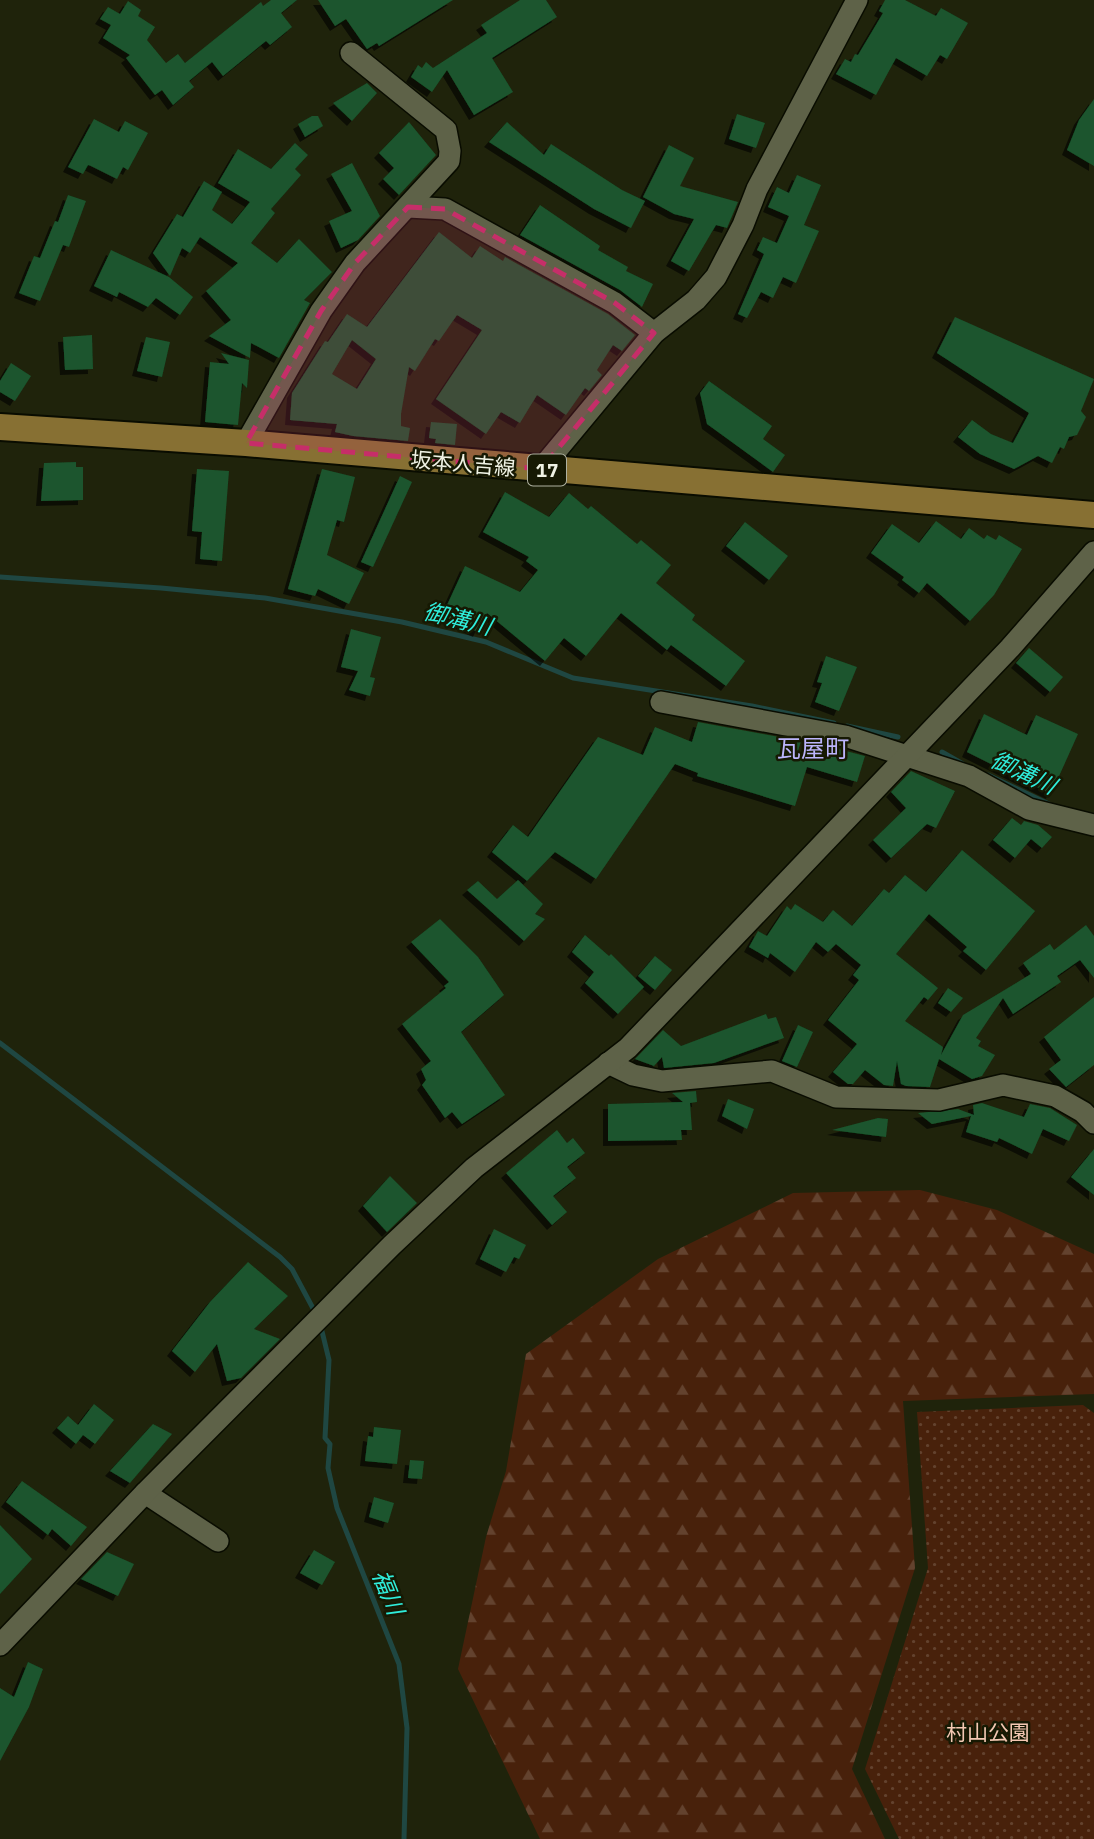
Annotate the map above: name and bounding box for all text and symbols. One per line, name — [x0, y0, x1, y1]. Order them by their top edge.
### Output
street label: 坂本人吉線 — [409, 444, 517, 482]
road number: 17 — [528, 454, 566, 485]
water label: 御溝川 — [421, 595, 498, 642]
district label: 瓦屋町 — [777, 732, 849, 764]
water label: 御溝川 — [986, 744, 1064, 801]
water label: 福川 — [366, 1565, 413, 1622]
park label: 村山公園 — [946, 1718, 1030, 1746]

